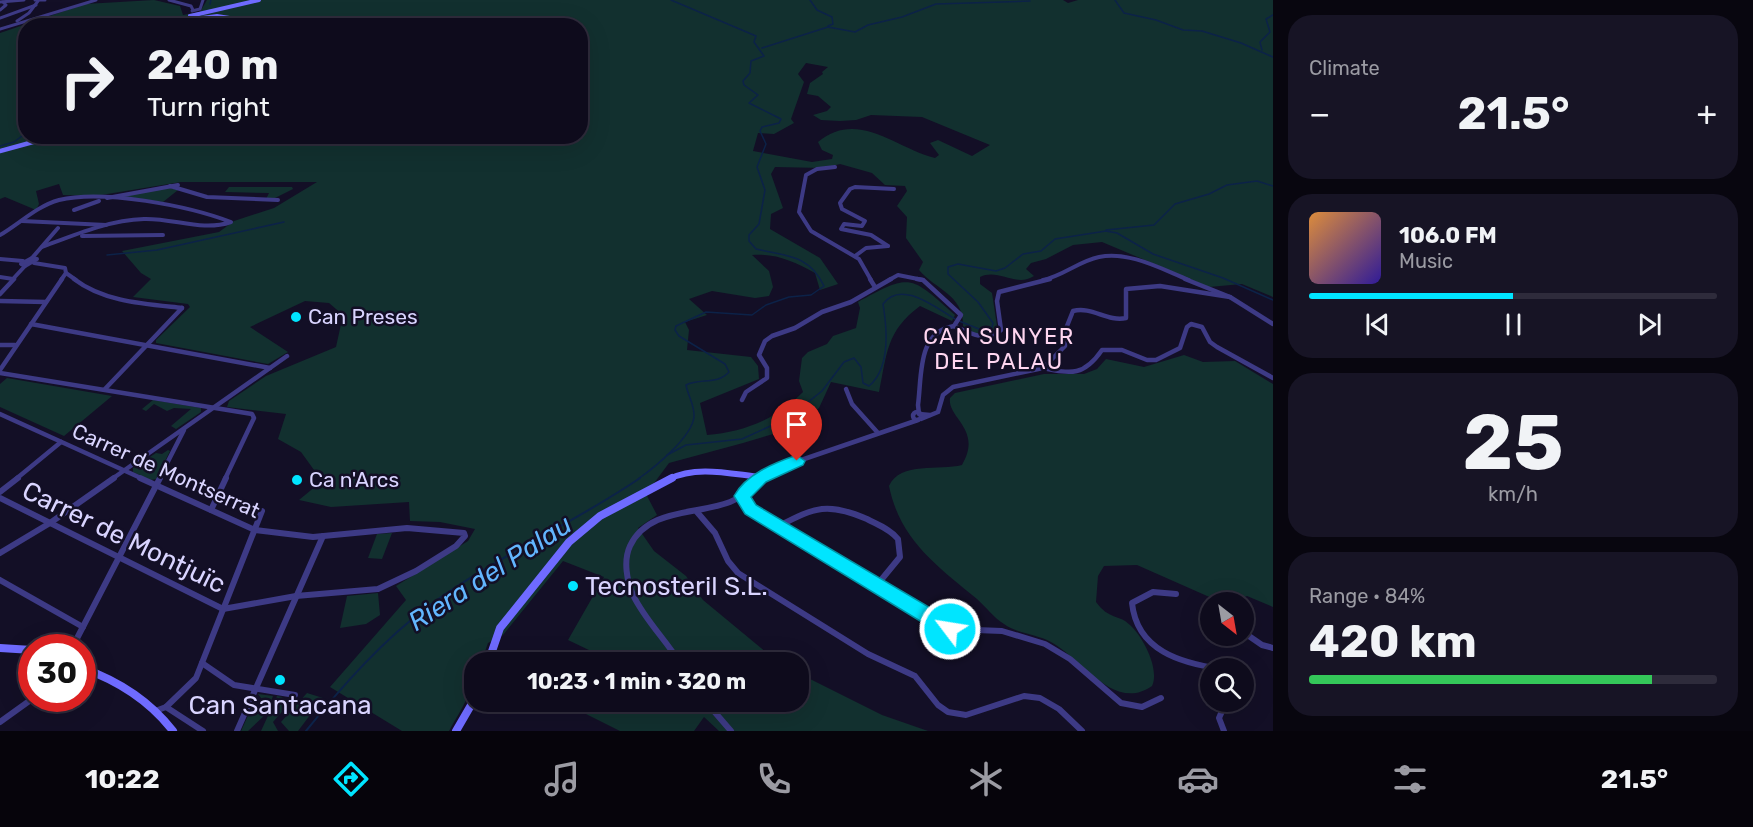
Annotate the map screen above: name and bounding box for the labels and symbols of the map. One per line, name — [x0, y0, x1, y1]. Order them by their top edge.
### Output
place label: Can Preses — [308, 304, 418, 329]
marker: Can Preses — [289, 310, 303, 324]
district label: CAN SUNYER DEL PALAU — [923, 323, 1075, 375]
pin — [771, 399, 822, 461]
street label: Carrer de Montserrat — [69, 418, 264, 523]
place label: Ca n'Arcs — [309, 467, 399, 492]
marker: Ca n'Arcs — [290, 473, 304, 487]
street label: Carrer de Montjuïc — [17, 475, 230, 600]
water label: Riera del Palau — [402, 508, 578, 638]
place label: Tecnosteril S.L. — [585, 571, 768, 602]
marker: Tecnosteril S.L. — [566, 579, 580, 593]
north arrow — [1200, 592, 1254, 646]
position arrow — [918, 597, 982, 661]
speed limit sign: 30 — [18, 634, 96, 712]
marker: Can Santacana — [273, 673, 287, 687]
place label: Can Santacana — [188, 690, 372, 721]

